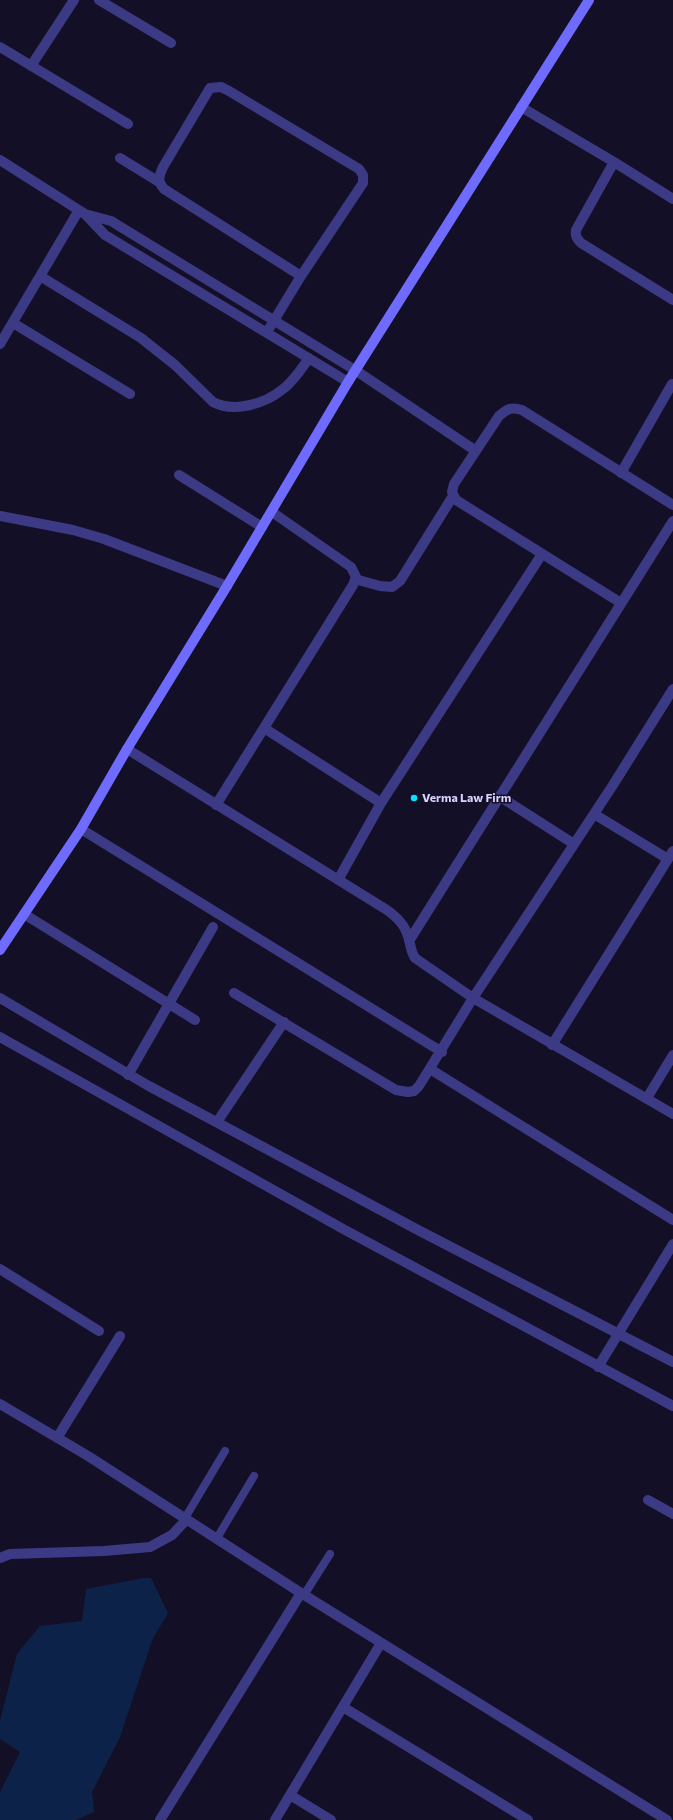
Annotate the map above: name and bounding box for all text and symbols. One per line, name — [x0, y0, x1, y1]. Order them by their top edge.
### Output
place label: Verma Law Firm — [422, 791, 511, 805]
marker: Verma Law Firm — [409, 793, 419, 803]

